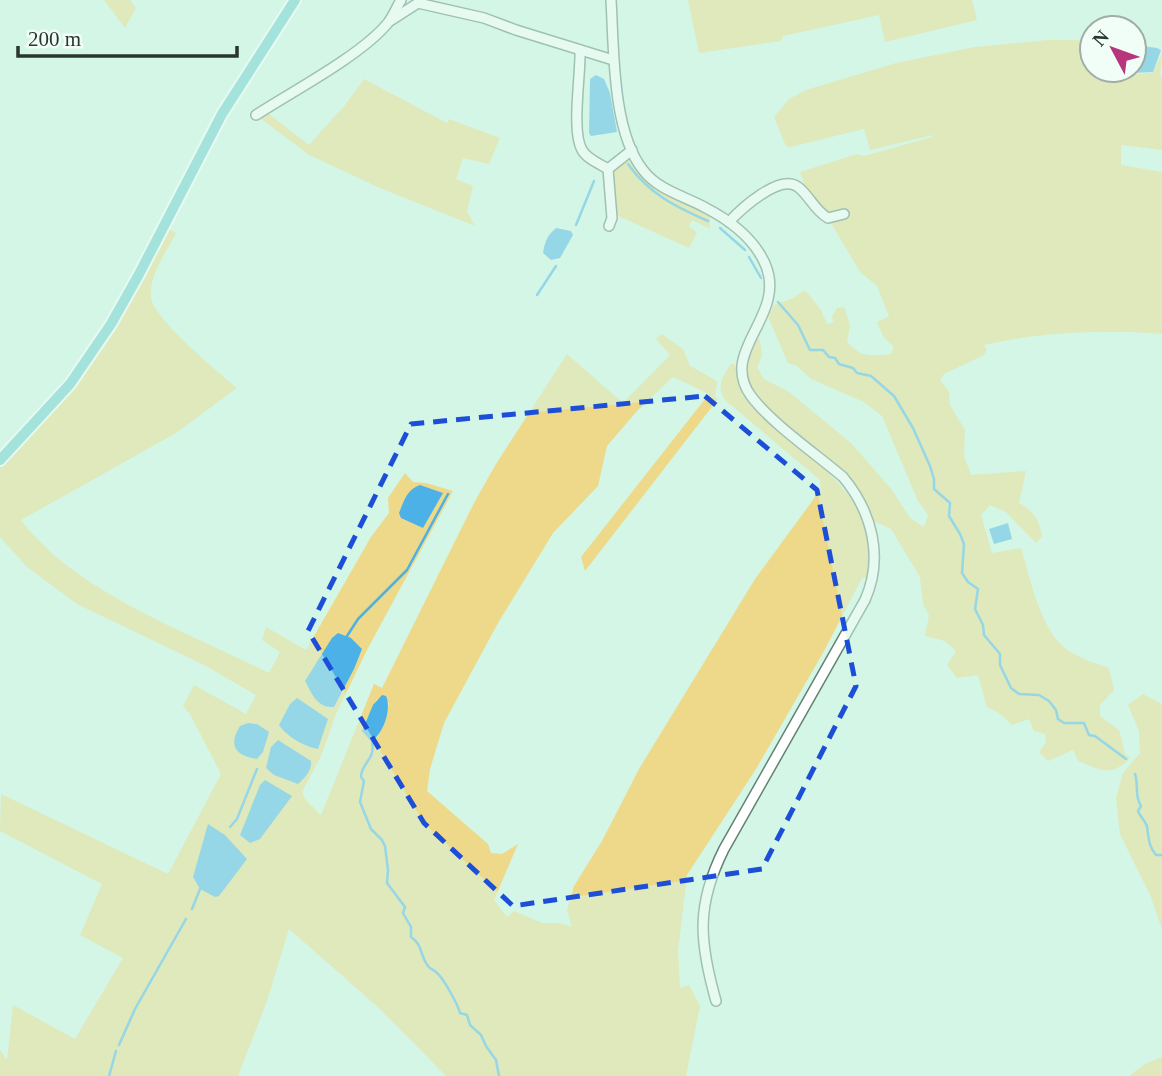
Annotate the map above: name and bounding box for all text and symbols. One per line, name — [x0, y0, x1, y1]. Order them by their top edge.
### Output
scale bar — [18, 14, 236, 58]
north arrow — [1078, 14, 1148, 84]
text: N — [1088, 26, 1113, 50]
text: 200 m — [28, 27, 81, 51]

